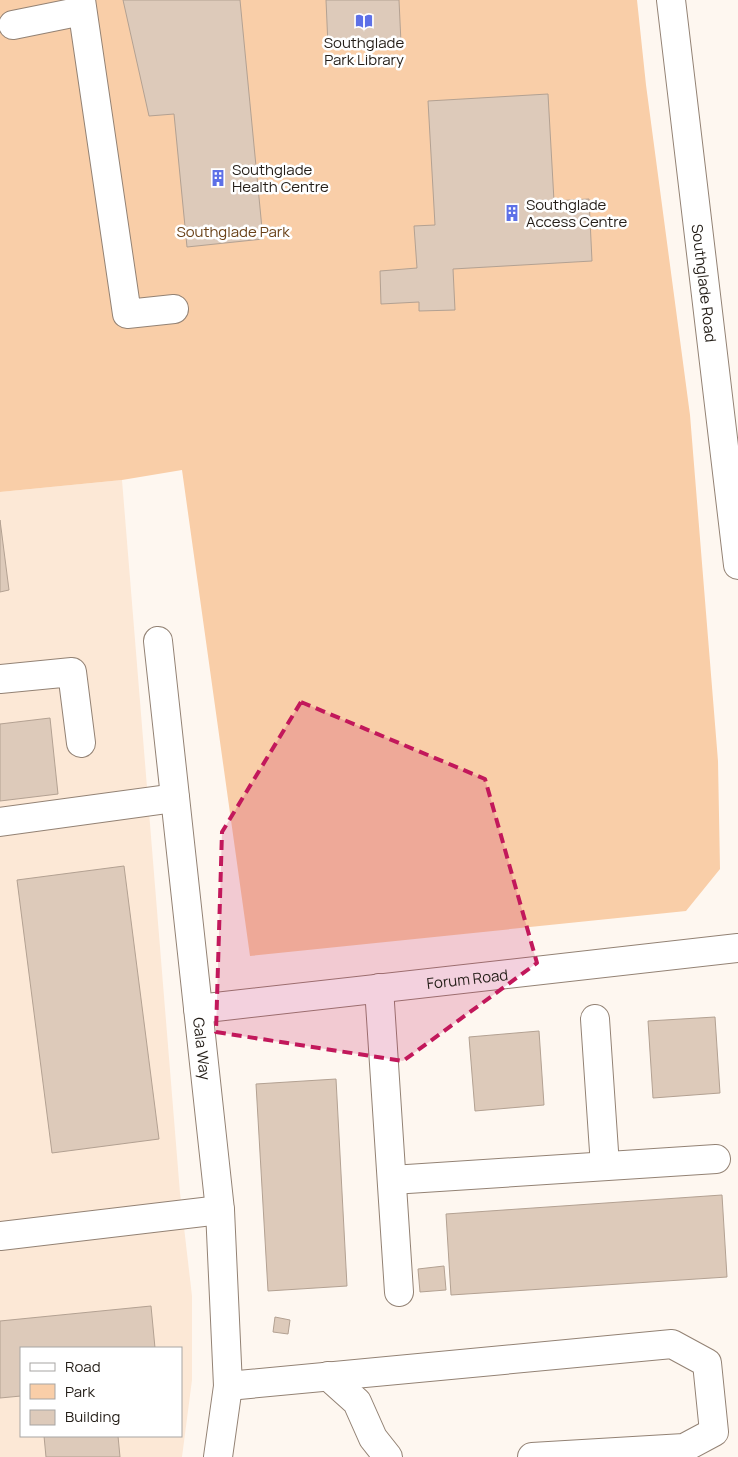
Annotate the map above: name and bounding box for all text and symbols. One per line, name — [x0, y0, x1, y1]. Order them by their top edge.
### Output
library icon: Southglade Park Library — [354, 11, 374, 31]
place label: Southglade Park Library — [324, 32, 404, 70]
place label: Southglade Health Centre — [232, 159, 329, 197]
building icon: Southglade Health Centre — [208, 168, 228, 188]
place label: Southglade Access Centre — [526, 194, 628, 232]
building icon: Southglade Access Centre — [502, 203, 522, 223]
park label: Southglade Park — [176, 221, 290, 242]
street label: Southglade Road — [687, 223, 722, 343]
street label: Forum Road — [425, 964, 509, 994]
street label: Gala Way — [189, 1016, 216, 1081]
legend — [20, 1347, 182, 1437]
text: Road — [65, 1356, 101, 1377]
text: Park — [65, 1381, 95, 1402]
text: Building — [65, 1406, 120, 1427]

